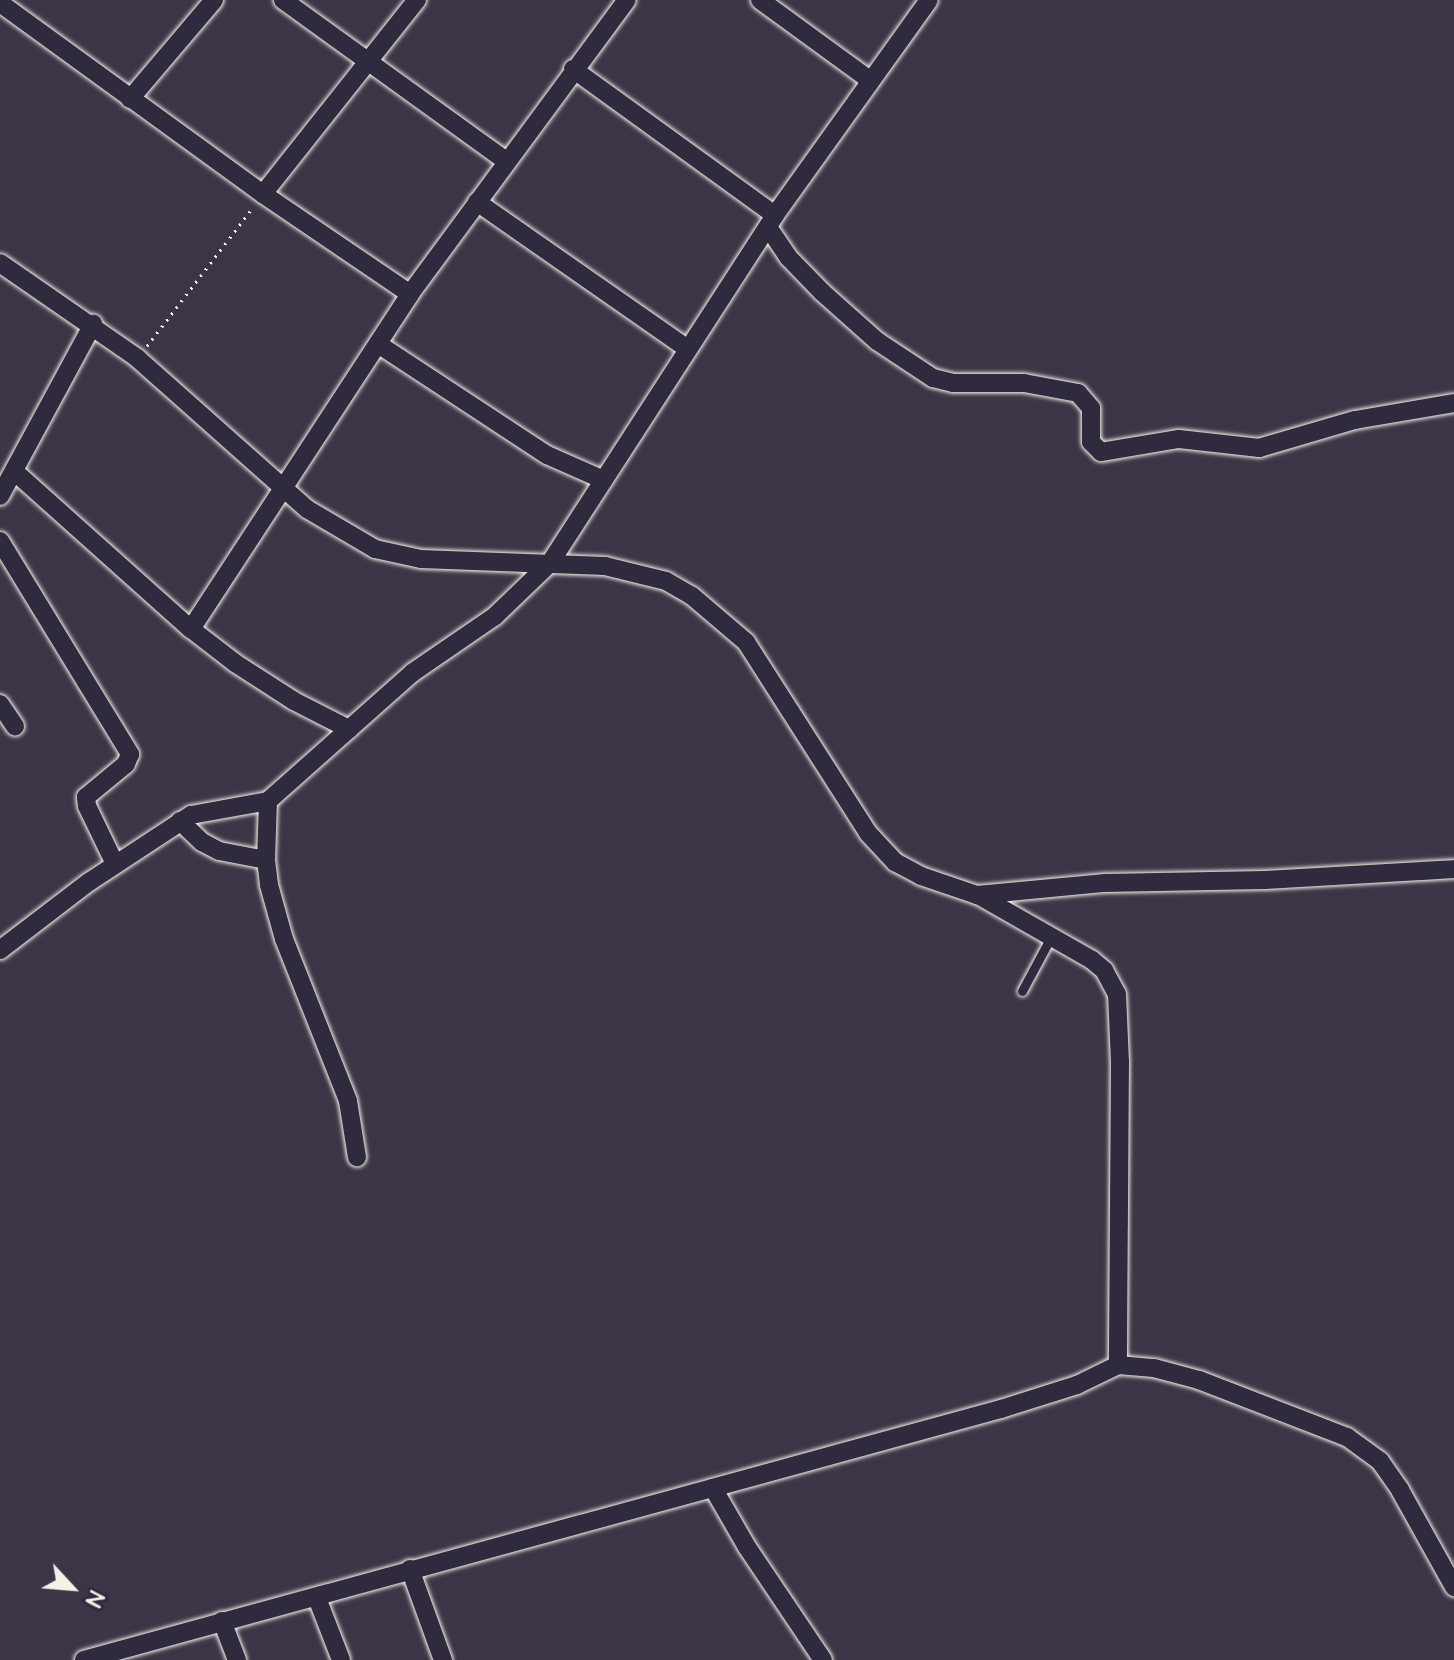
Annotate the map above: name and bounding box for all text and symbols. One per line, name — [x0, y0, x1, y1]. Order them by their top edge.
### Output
north arrow — [32, 1548, 112, 1628]
text: N — [77, 1586, 111, 1612]

